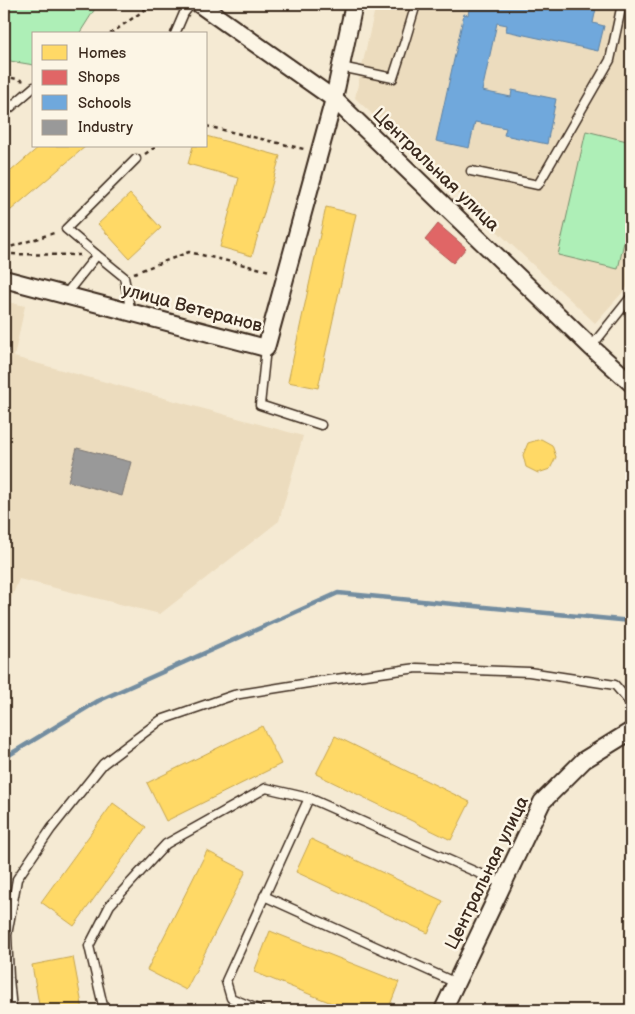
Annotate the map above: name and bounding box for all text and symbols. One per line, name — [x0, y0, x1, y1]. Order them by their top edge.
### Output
legend — [32, 32, 208, 148]
text: Homes — [78, 44, 127, 63]
text: Shops — [78, 68, 121, 87]
text: Schools — [78, 94, 132, 113]
street label: Центральная улица — [368, 104, 504, 236]
text: Industry — [78, 118, 133, 137]
street label: улица Ветеранов — [120, 279, 265, 337]
street label: Центральная улица — [441, 793, 533, 953]

